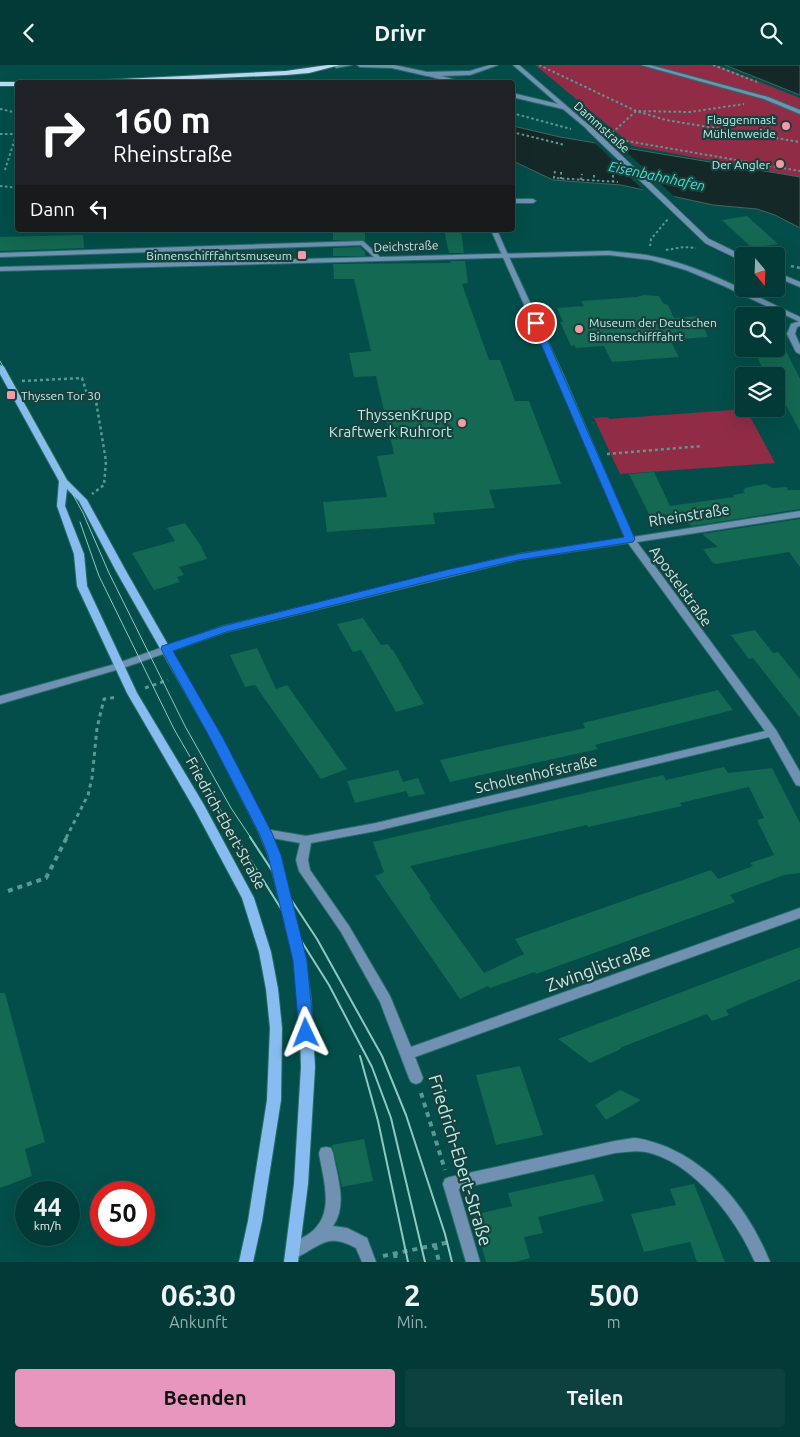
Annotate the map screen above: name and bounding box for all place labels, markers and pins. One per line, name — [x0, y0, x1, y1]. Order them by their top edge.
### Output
place label: Flaggenmast Mühlenweide — [703, 113, 776, 140]
marker: Flaggenmast Mühlenweide — [780, 120, 792, 132]
place label: Der Angler — [712, 158, 770, 171]
marker: Der Angler — [774, 158, 786, 170]
place label: Binnenschifffahrtsmuseum — [146, 249, 292, 262]
marker: Binnenschifffahrtsmuseum — [296, 249, 308, 261]
pin — [515, 302, 557, 344]
place label: Museum der Deutschen Binnenschifffahrt — [589, 316, 717, 343]
marker: Museum der Deutschen Binnenschifffahrt — [573, 323, 585, 335]
marker: Thyssen Tor 30 — [5, 389, 17, 401]
place label: Thyssen Tor 30 — [21, 389, 101, 402]
place label: ThyssenKrupp Kraftwerk Ruhrort — [329, 406, 452, 440]
marker: ThyssenKrupp Kraftwerk Ruhrort — [456, 417, 468, 429]

